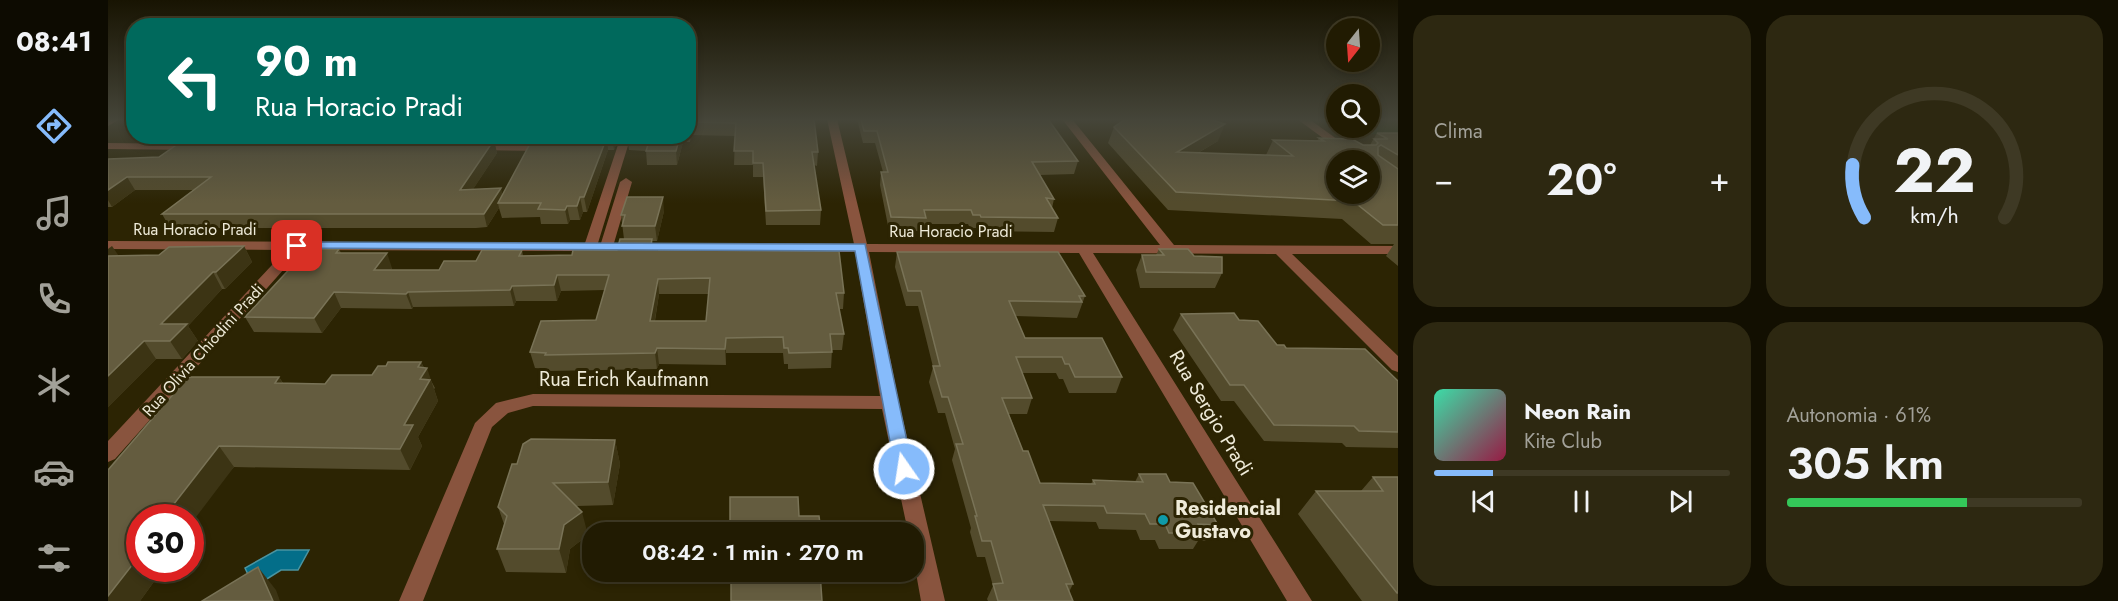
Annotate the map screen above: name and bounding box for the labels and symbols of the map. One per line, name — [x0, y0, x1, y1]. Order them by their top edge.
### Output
north arrow — [1326, 18, 1380, 72]
street label: Rua Horacio Pradi — [133, 218, 257, 241]
pin — [271, 220, 322, 271]
street label: Rua Horacio Pradi — [889, 220, 1013, 243]
street label: Rua Olivia Chiodini Pradi — [137, 278, 269, 422]
street label: Rua Sergio Pradi — [1162, 345, 1260, 481]
street label: Rua Erich Kaufmann — [539, 365, 709, 394]
position arrow — [872, 437, 936, 501]
place label: Residencial Gustavo — [1175, 494, 1281, 546]
speed limit sign: 30 — [126, 504, 204, 582]
marker: Residencial Gustavo — [1156, 513, 1170, 527]

